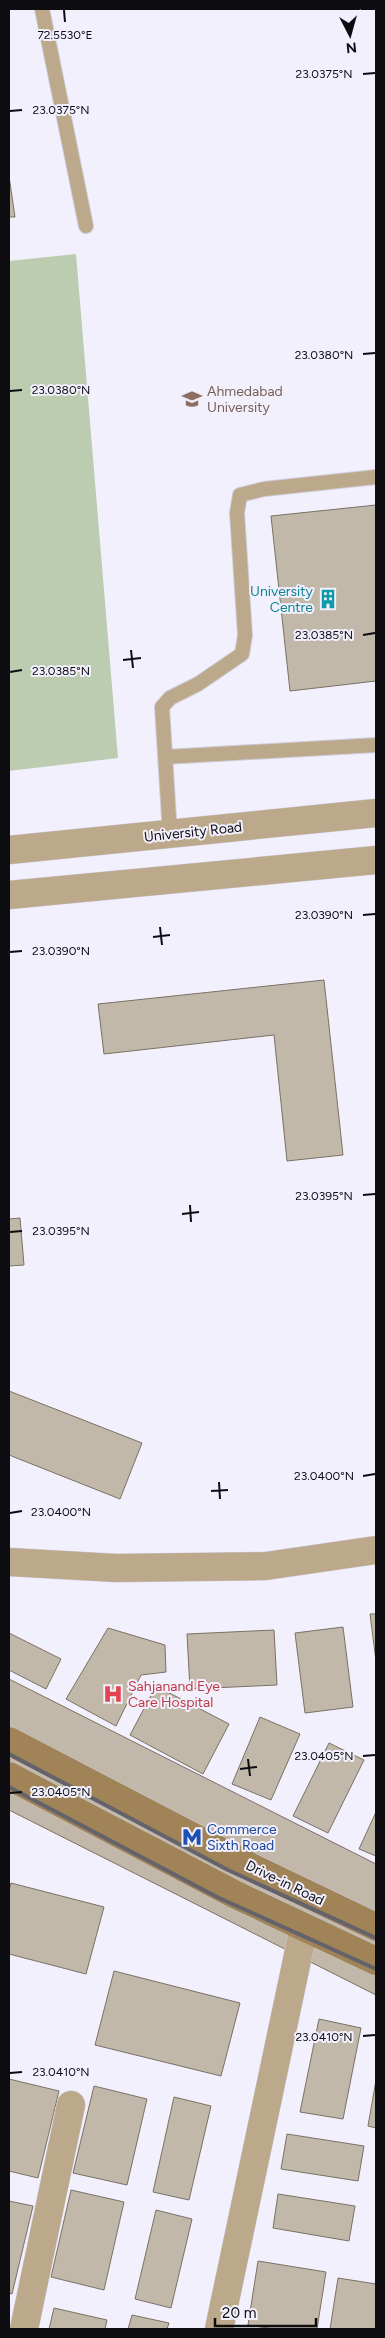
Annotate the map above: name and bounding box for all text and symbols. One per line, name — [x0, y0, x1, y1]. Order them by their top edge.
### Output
north arrow — [325, 10, 375, 60]
text: 72.5530°E — [37, 28, 93, 42]
text: N — [345, 38, 358, 56]
text: 23.0375°N — [295, 67, 353, 81]
text: 23.0375°N — [32, 103, 90, 117]
text: 23.0380°N — [295, 348, 353, 362]
text: 23.0380°N — [32, 383, 90, 397]
place label: Ahmedabad University — [207, 383, 283, 416]
school or university icon: Ahmedabad University — [181, 388, 203, 410]
place label: University Centre — [250, 583, 314, 616]
building icon: University Centre — [317, 588, 339, 610]
text: 23.0385°N — [295, 628, 353, 642]
text: 23.0385°N — [32, 664, 90, 678]
street label: University Road — [143, 818, 243, 846]
text: 23.0390°N — [295, 908, 353, 922]
text: 23.0390°N — [32, 944, 90, 958]
text: 23.0395°N — [295, 1189, 353, 1203]
text: 23.0395°N — [32, 1224, 90, 1238]
text: 23.0400°N — [294, 1469, 354, 1483]
text: 23.0400°N — [31, 1505, 91, 1519]
place label: Sahjanand Eye Care Hospital — [128, 1678, 220, 1711]
hospital icon: Sahjanand Eye Care Hospital — [102, 1683, 124, 1705]
text: 23.0405°N — [294, 1749, 354, 1763]
text: 23.0405°N — [31, 1785, 91, 1799]
place label: Commerce Sixth Road — [207, 1821, 277, 1854]
metro station icon: Commerce Sixth Road — [181, 1826, 203, 1848]
street label: Drive-in Road — [243, 1857, 327, 1909]
text: 23.0410°N — [295, 2030, 353, 2044]
text: 23.0410°N — [32, 2065, 90, 2079]
scale bar — [215, 2296, 316, 2328]
text: 20 m — [222, 2304, 256, 2322]

